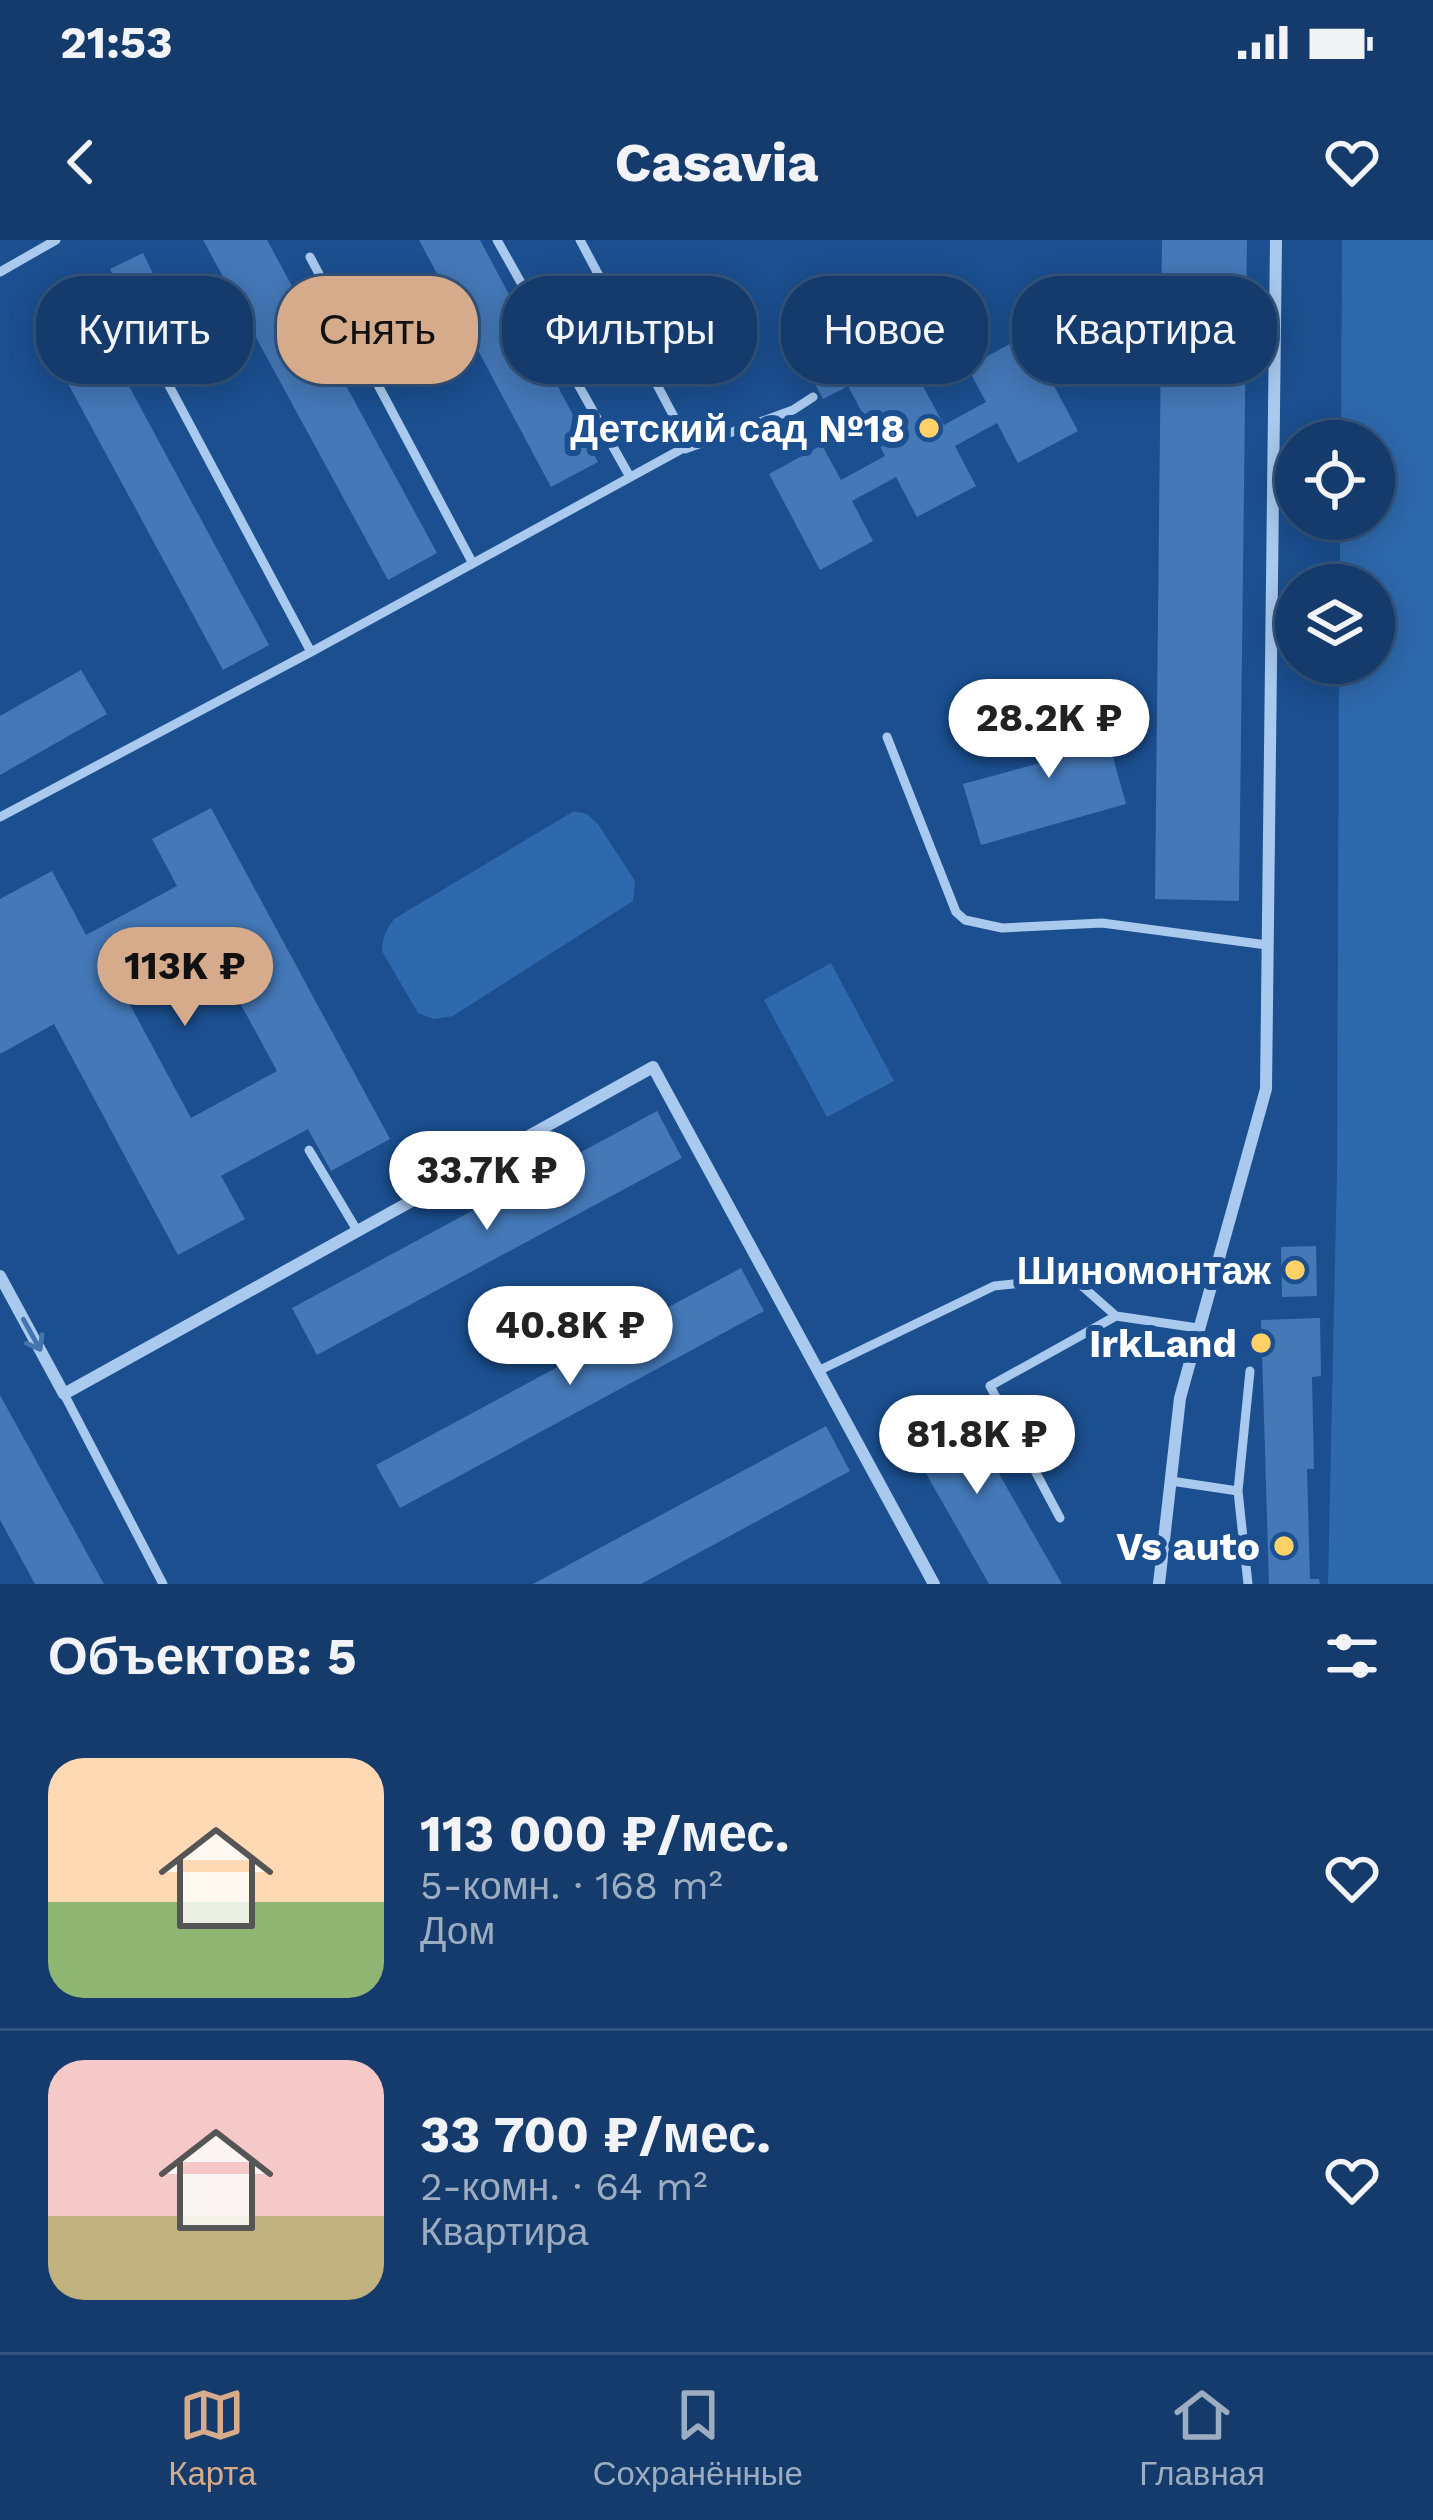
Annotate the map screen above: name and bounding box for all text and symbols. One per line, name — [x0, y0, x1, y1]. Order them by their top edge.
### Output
text: 21:53 — [60, 16, 173, 69]
icon: back — [48, 129, 114, 195]
icon: heart — [1319, 129, 1385, 195]
text: Casavia — [614, 131, 819, 194]
chip: Купить — [36, 276, 253, 384]
chip: Снять — [277, 276, 478, 384]
chip: Фильтры — [502, 276, 757, 384]
chip: Новое — [781, 276, 988, 384]
chip: Квартира — [1012, 276, 1277, 384]
place label: Детский сад №18 — [570, 406, 905, 451]
marker: Детский сад №18 — [916, 415, 942, 441]
map controls — [1275, 420, 1395, 684]
button: locate — [1275, 420, 1395, 540]
button: layers — [1275, 564, 1395, 684]
pin: 28.2K ₽ — [938, 679, 1160, 781]
text: 28.2K ₽ — [975, 695, 1123, 740]
pin: 113K ₽ — [87, 927, 283, 1029]
text: 113K ₽ — [124, 943, 246, 988]
pin: 33.7K ₽ — [376, 1131, 598, 1233]
text: 33.7K ₽ — [416, 1147, 558, 1192]
place label: Шиномонтаж — [1017, 1248, 1271, 1293]
marker: Шиномонтаж — [1282, 1257, 1308, 1283]
pin: 40.8K ₽ — [459, 1286, 681, 1388]
text: 40.8K ₽ — [495, 1302, 645, 1347]
one-way arrow — [21, 1317, 44, 1352]
place label: IrkLand — [1089, 1321, 1237, 1366]
marker: IrkLand — [1248, 1330, 1274, 1356]
pin: 81.8K ₽ — [866, 1395, 1088, 1497]
text: 81.8K ₽ — [906, 1411, 1048, 1456]
place label: Vs auto — [1116, 1524, 1260, 1569]
marker: Vs auto — [1271, 1533, 1297, 1559]
icon: filters — [1319, 1623, 1385, 1689]
text: Объектов: 5 — [48, 1627, 357, 1686]
text: 113 000 ₽/мес. — [420, 1804, 789, 1863]
icon: home — [144, 1806, 288, 1950]
icon: heart — [1319, 1845, 1385, 1911]
text: 5-комн. · 168 m² — [420, 1863, 723, 1908]
text: Дом — [420, 1908, 495, 1953]
text: 33 700 ₽/мес. — [420, 2105, 771, 2164]
icon: home — [144, 2108, 288, 2252]
icon: heart — [1319, 2147, 1385, 2213]
text: 2-комн. · 64 m² — [420, 2164, 707, 2209]
text: Квартира — [420, 2209, 589, 2254]
tab: Карта — [168, 2382, 256, 2493]
tab: Сохранённые — [593, 2382, 803, 2493]
tab: Главная — [1139, 2382, 1265, 2493]

